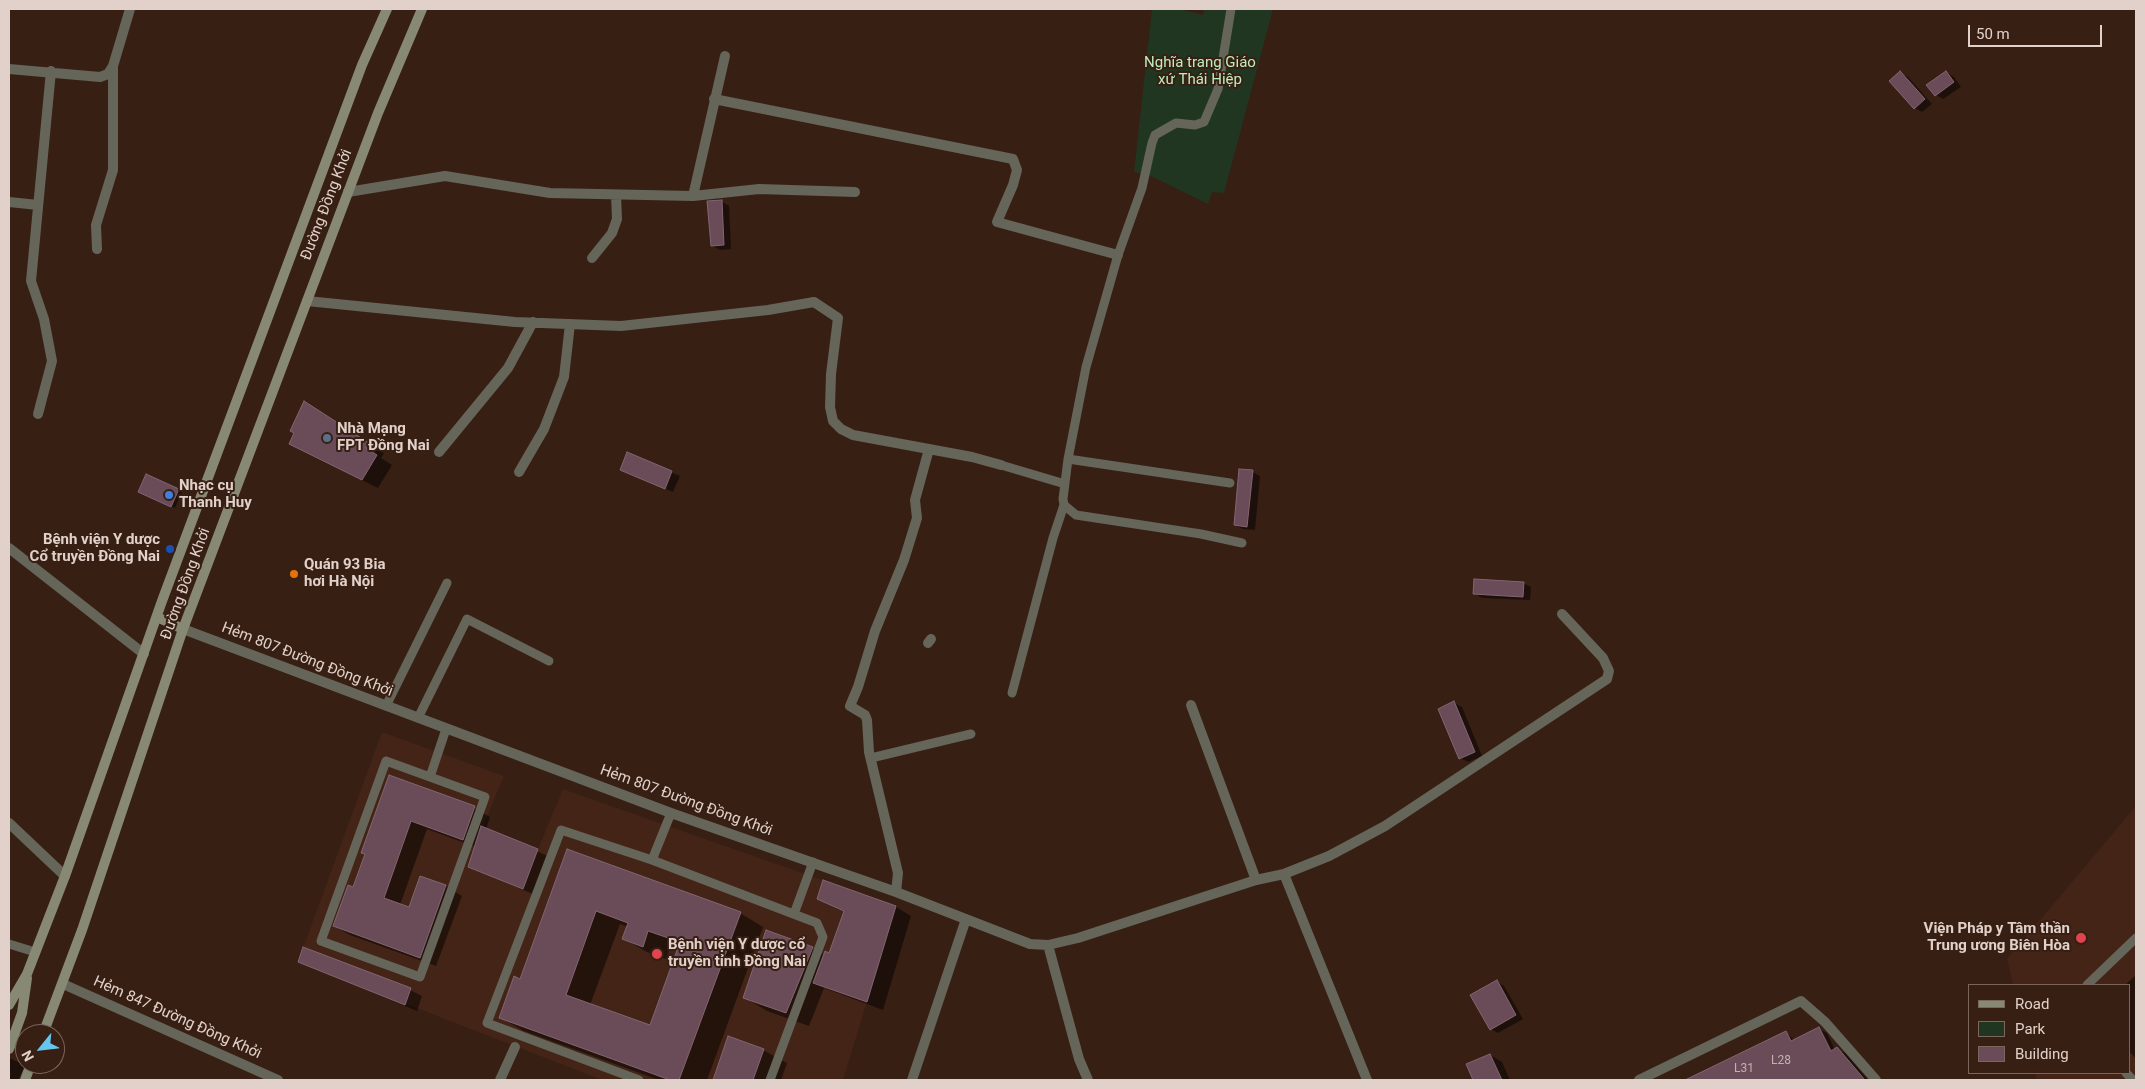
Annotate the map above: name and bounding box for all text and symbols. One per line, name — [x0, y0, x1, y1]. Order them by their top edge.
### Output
scale bar — [1970, 15, 2104, 47]
text: 50 m — [1976, 25, 2010, 43]
park label: Nghĩa trang Giáo xứ Thái Hiệp — [1144, 54, 1256, 89]
street label: Đường Đồng Khởi — [298, 147, 356, 263]
place label: Nhà Mạng FPT Đồng Nai — [337, 420, 430, 455]
marker: Nhà Mạng FPT Đồng Nai — [321, 432, 333, 444]
place label: Nhạc cụ Thanh Huy — [179, 477, 252, 512]
marker: Nhạc cụ Thanh Huy — [163, 489, 175, 501]
street label: Đường Đồng Khởi — [157, 526, 215, 642]
place label: Bệnh viện Y dược Cổ truyền Đồng Nai — [30, 531, 160, 566]
marker: Bệnh viện Y dược Cổ truyền Đồng Nai — [164, 543, 176, 555]
place label: Quán 93 Bia hơi Hà Nội — [304, 556, 385, 591]
marker: Quán 93 Bia hơi Hà Nội — [288, 568, 300, 580]
street label: Hẻm 807 Đường Đồng Khởi — [219, 619, 395, 701]
street label: Hẻm 807 Đường Đồng Khởi — [597, 761, 775, 841]
place label: Viện Pháp y Tâm thần Trung ương Biên Hòa — [1924, 920, 2070, 955]
marker: Viện Pháp y Tâm thần Trung ương Biên Hòa — [2074, 931, 2088, 945]
place label: Bệnh viện Y dược cổ truyền tỉnh Đồng Nai — [668, 936, 806, 971]
marker: Bệnh viện Y dược cổ truyền tỉnh Đồng Nai — [650, 947, 664, 961]
street label: Hẻm 847 Đường Đồng Khởi — [90, 973, 264, 1063]
legend — [1968, 984, 2130, 1074]
text: Road — [2015, 995, 2049, 1013]
text: Park — [2015, 1020, 2045, 1038]
north arrow — [15, 1024, 65, 1074]
text: Building — [2015, 1045, 2069, 1063]
text: N — [18, 1048, 37, 1064]
house number: L28 — [1771, 1054, 1791, 1068]
house number: L31 — [1734, 1062, 1754, 1076]

